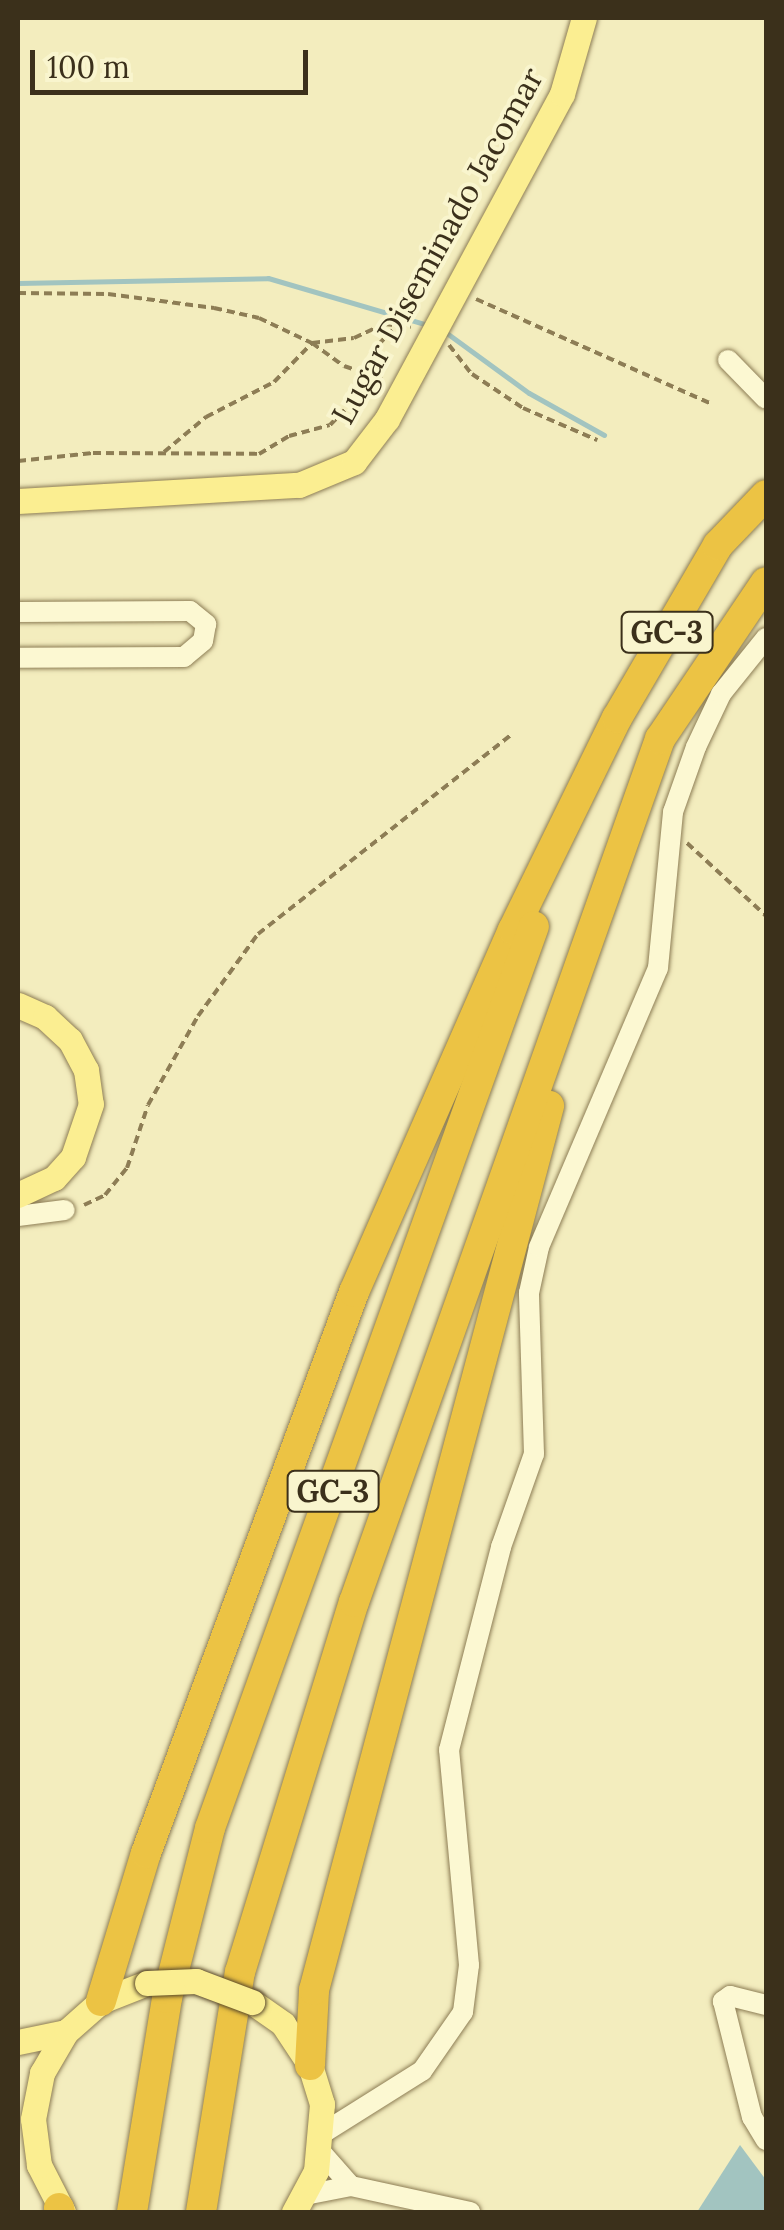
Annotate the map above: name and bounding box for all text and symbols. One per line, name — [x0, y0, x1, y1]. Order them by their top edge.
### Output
scale bar — [35, 30, 312, 92]
text: 100 m — [47, 48, 130, 86]
street label: Lugar Diseminado Jacomar — [324, 61, 552, 431]
road number: GC-3 — [620, 607, 714, 657]
road number: GC-3 — [286, 1466, 380, 1516]

